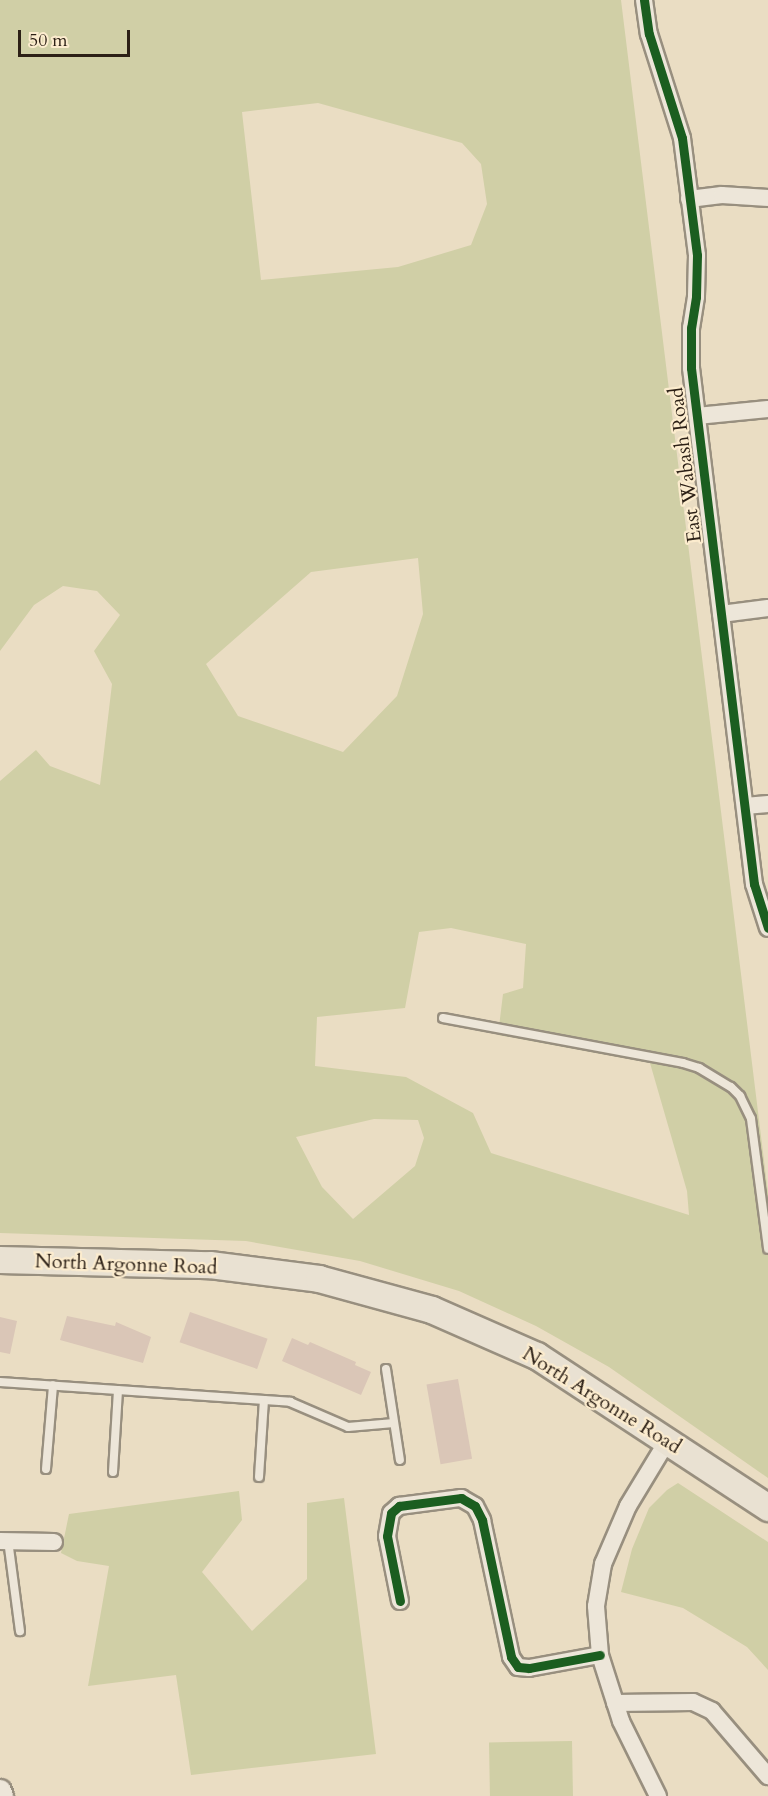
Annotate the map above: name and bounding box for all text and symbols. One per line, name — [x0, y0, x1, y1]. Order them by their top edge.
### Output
scale bar — [21, 18, 134, 56]
text: 50 m — [29, 28, 68, 53]
street label: East Wabash Road — [664, 386, 706, 544]
street label: North Argonne Road — [34, 1249, 218, 1279]
street label: North Argonne Road — [518, 1341, 686, 1459]

